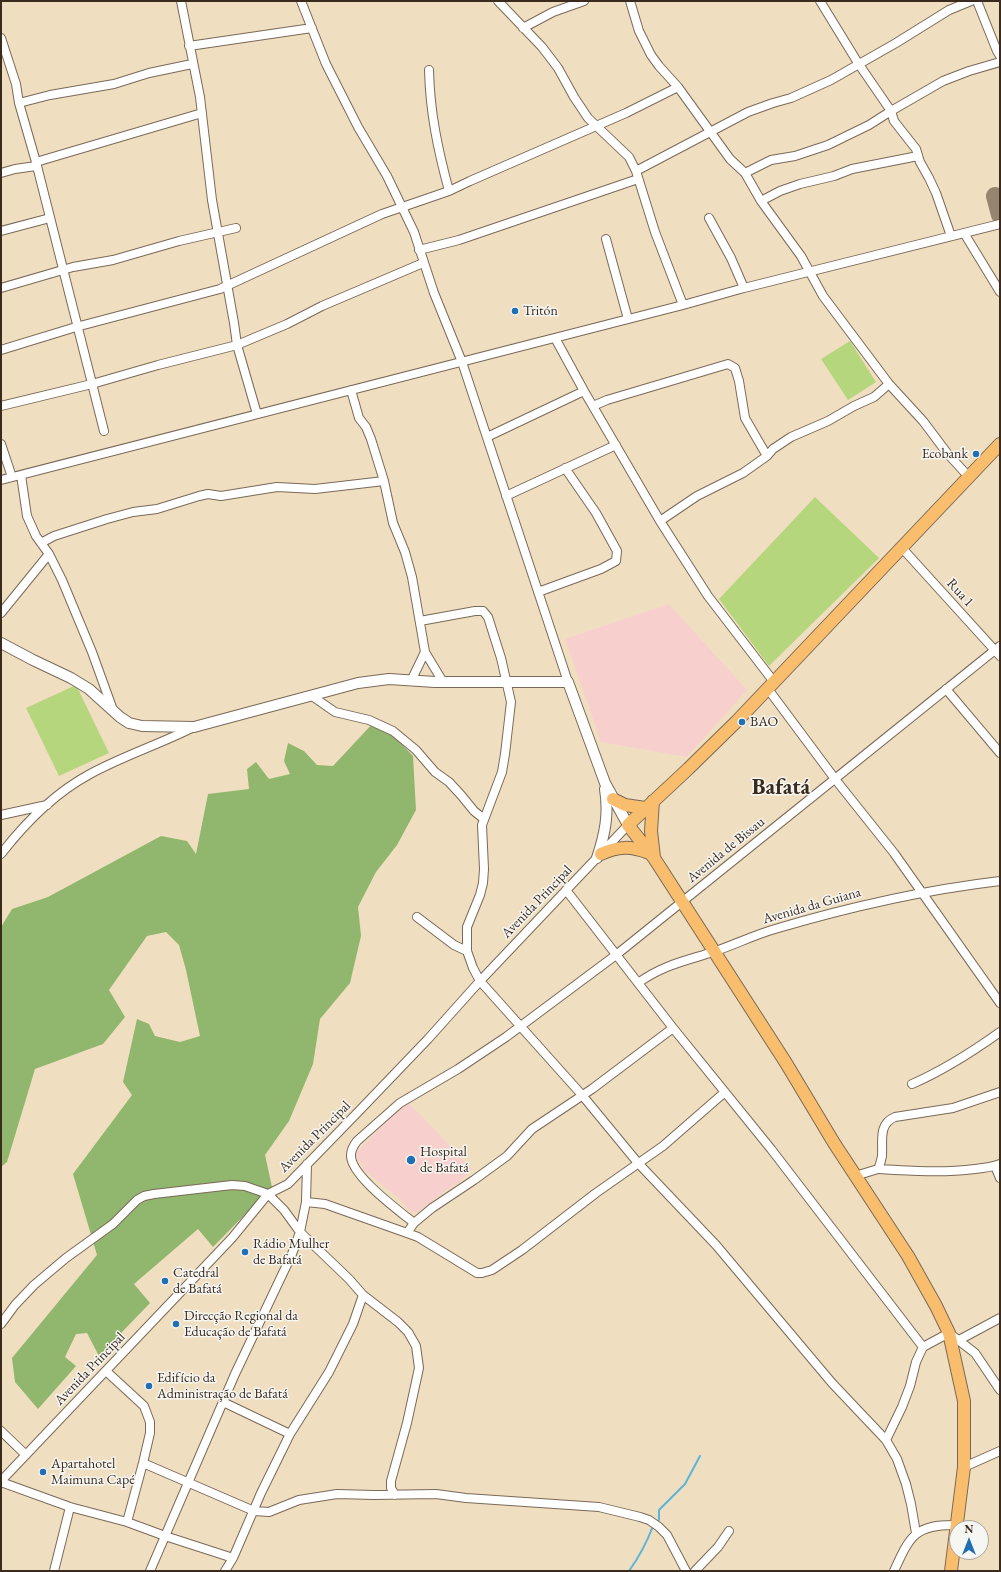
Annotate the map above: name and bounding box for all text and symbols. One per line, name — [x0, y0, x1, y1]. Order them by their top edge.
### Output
place label: Tritón — [523, 303, 558, 319]
marker: Tritón — [510, 306, 520, 316]
place label: Ecobank — [922, 446, 968, 462]
marker: Ecobank — [971, 449, 981, 459]
street label: Rua 1 — [943, 575, 977, 611]
place label: BAO — [750, 714, 778, 730]
marker: BAO — [737, 717, 747, 727]
district label: Bafatá — [752, 775, 810, 801]
street label: Avenida de Bissau — [684, 814, 768, 886]
street label: Avenida Principal — [498, 862, 576, 942]
street label: Avenida da Guiana — [761, 884, 863, 928]
street label: Avenida Principal — [276, 1098, 354, 1176]
place label: Hospital de Bafatá — [420, 1144, 469, 1176]
marker: Hospital de Bafatá — [405, 1154, 417, 1166]
place label: Rádio Mulher de Bafatá — [253, 1236, 330, 1268]
marker: Rádio Mulher de Bafatá — [240, 1247, 250, 1257]
place label: Catedral de Bafatá — [173, 1265, 222, 1298]
marker: Catedral de Bafatá — [160, 1276, 170, 1286]
place label: Direcção Regional da Educação de Bafatá — [184, 1308, 298, 1340]
marker: Direcção Regional da Educação de Bafatá — [171, 1319, 181, 1329]
street label: Avenida Principal — [51, 1329, 129, 1409]
place label: Edifício da Administração de Bafatá — [157, 1370, 288, 1402]
marker: Edifício da Administração de Bafatá — [144, 1381, 154, 1391]
place label: Apartahotel Maimuna Capé — [51, 1456, 135, 1488]
marker: Apartahotel Maimuna Capé — [38, 1467, 48, 1477]
north arrow — [949, 1520, 989, 1560]
text: N — [965, 1522, 973, 1536]

